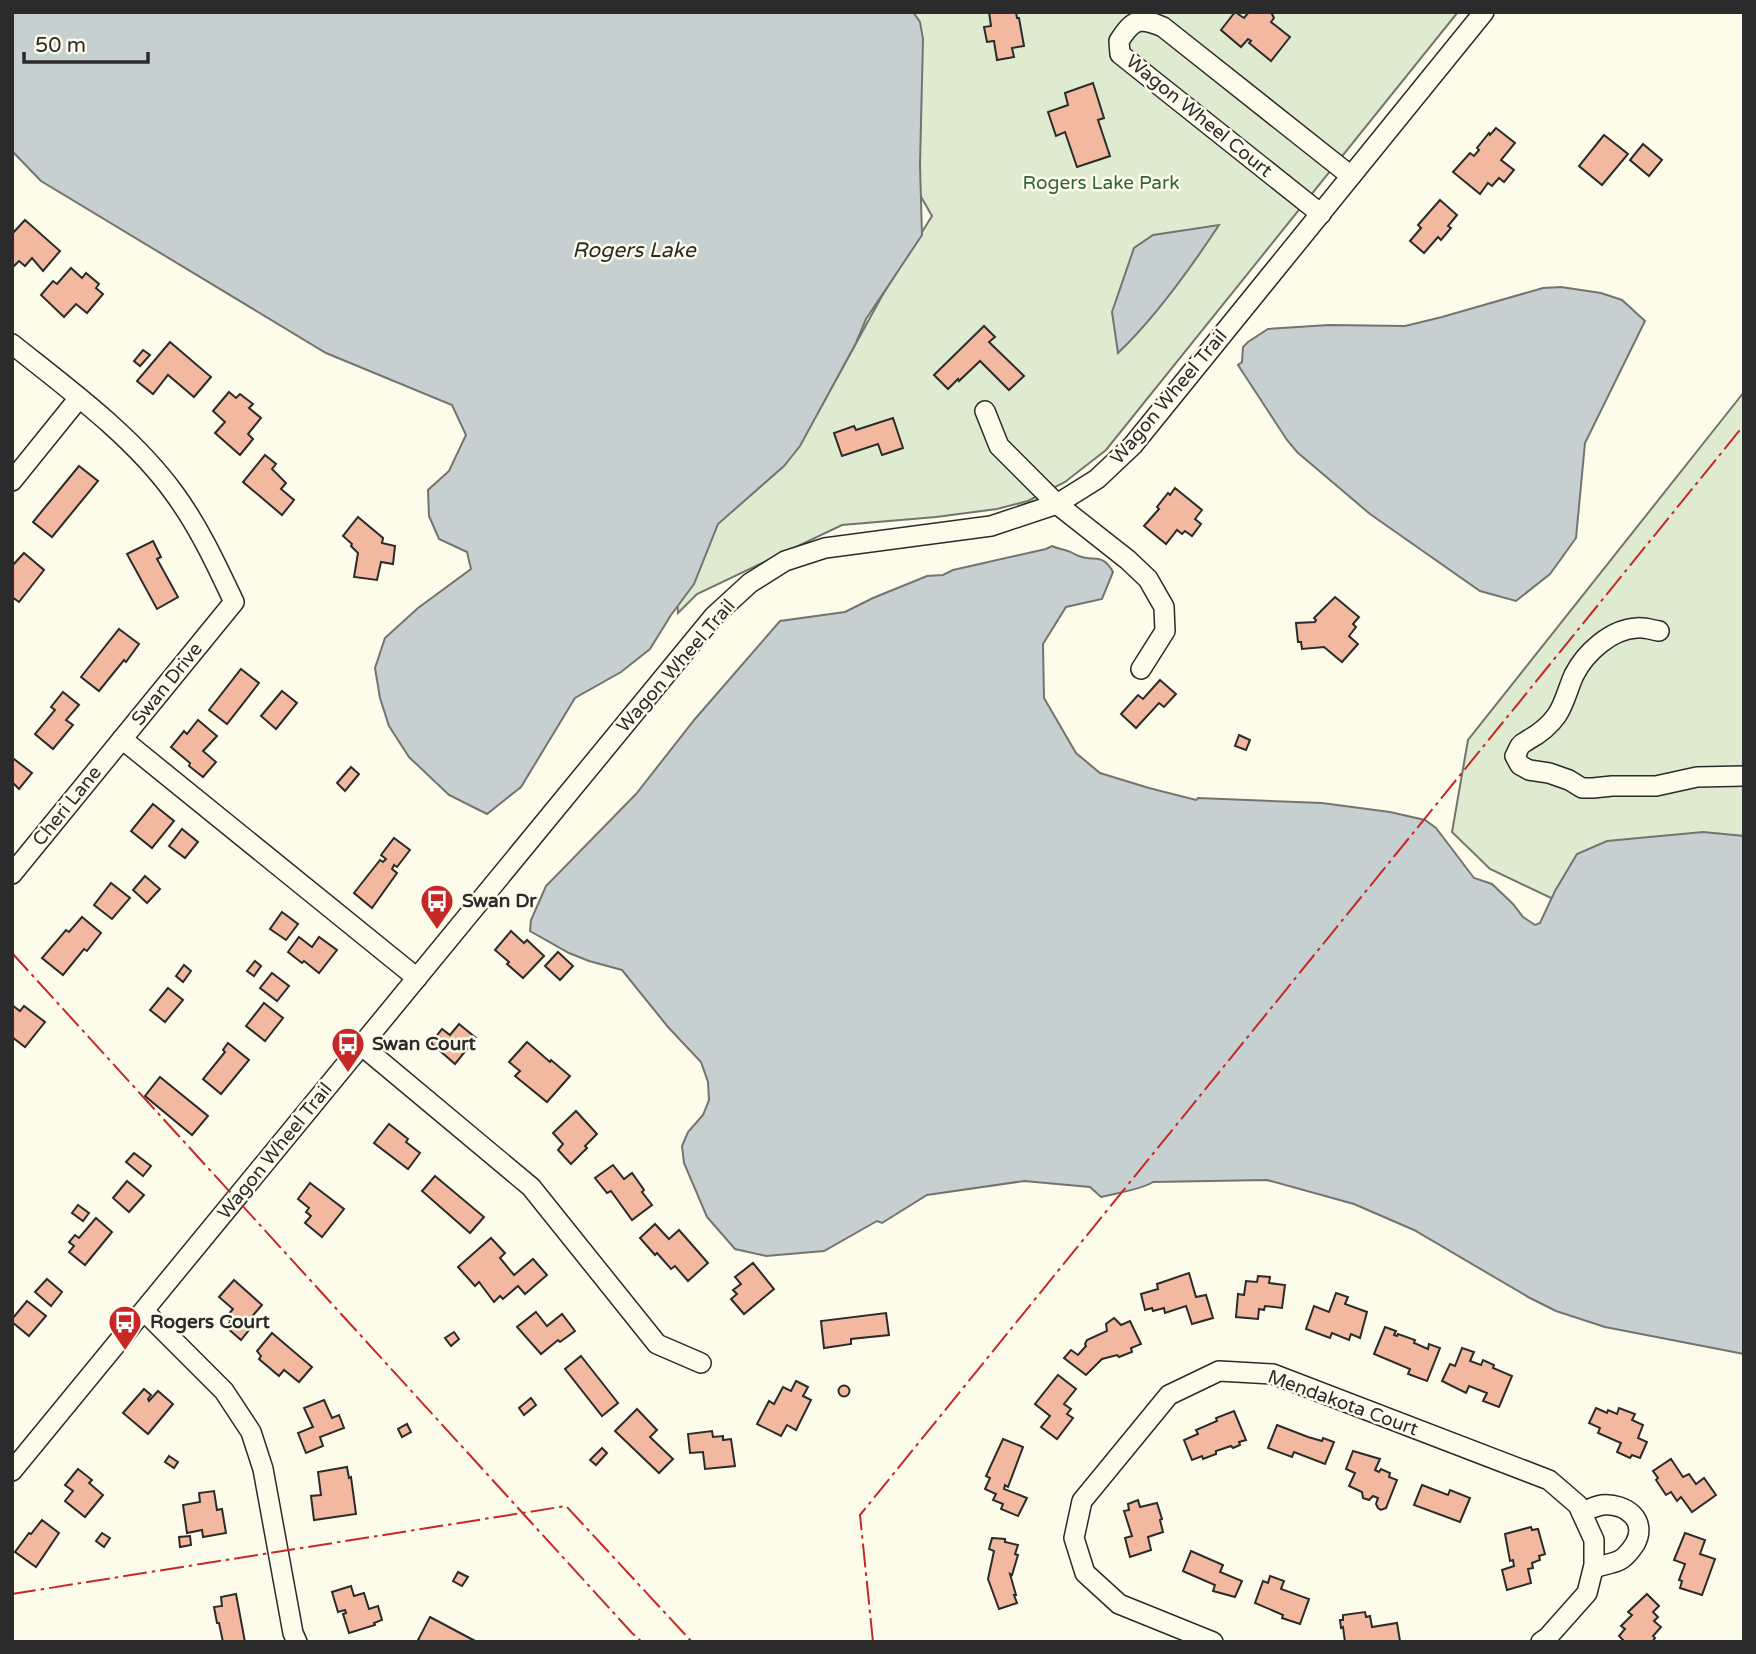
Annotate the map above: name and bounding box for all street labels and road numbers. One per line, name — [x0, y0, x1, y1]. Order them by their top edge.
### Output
street label: Wagon Wheel Court — [1121, 50, 1277, 182]
street label: Wagon Wheel Trail — [1106, 325, 1232, 469]
street label: Wagon Wheel Trail — [612, 595, 740, 737]
street label: Swan Drive — [127, 638, 207, 730]
street label: Cheri Lane — [28, 762, 106, 850]
street label: Wagon Wheel Trail — [213, 1078, 337, 1224]
street label: Mendakota Court — [1265, 1366, 1421, 1440]

